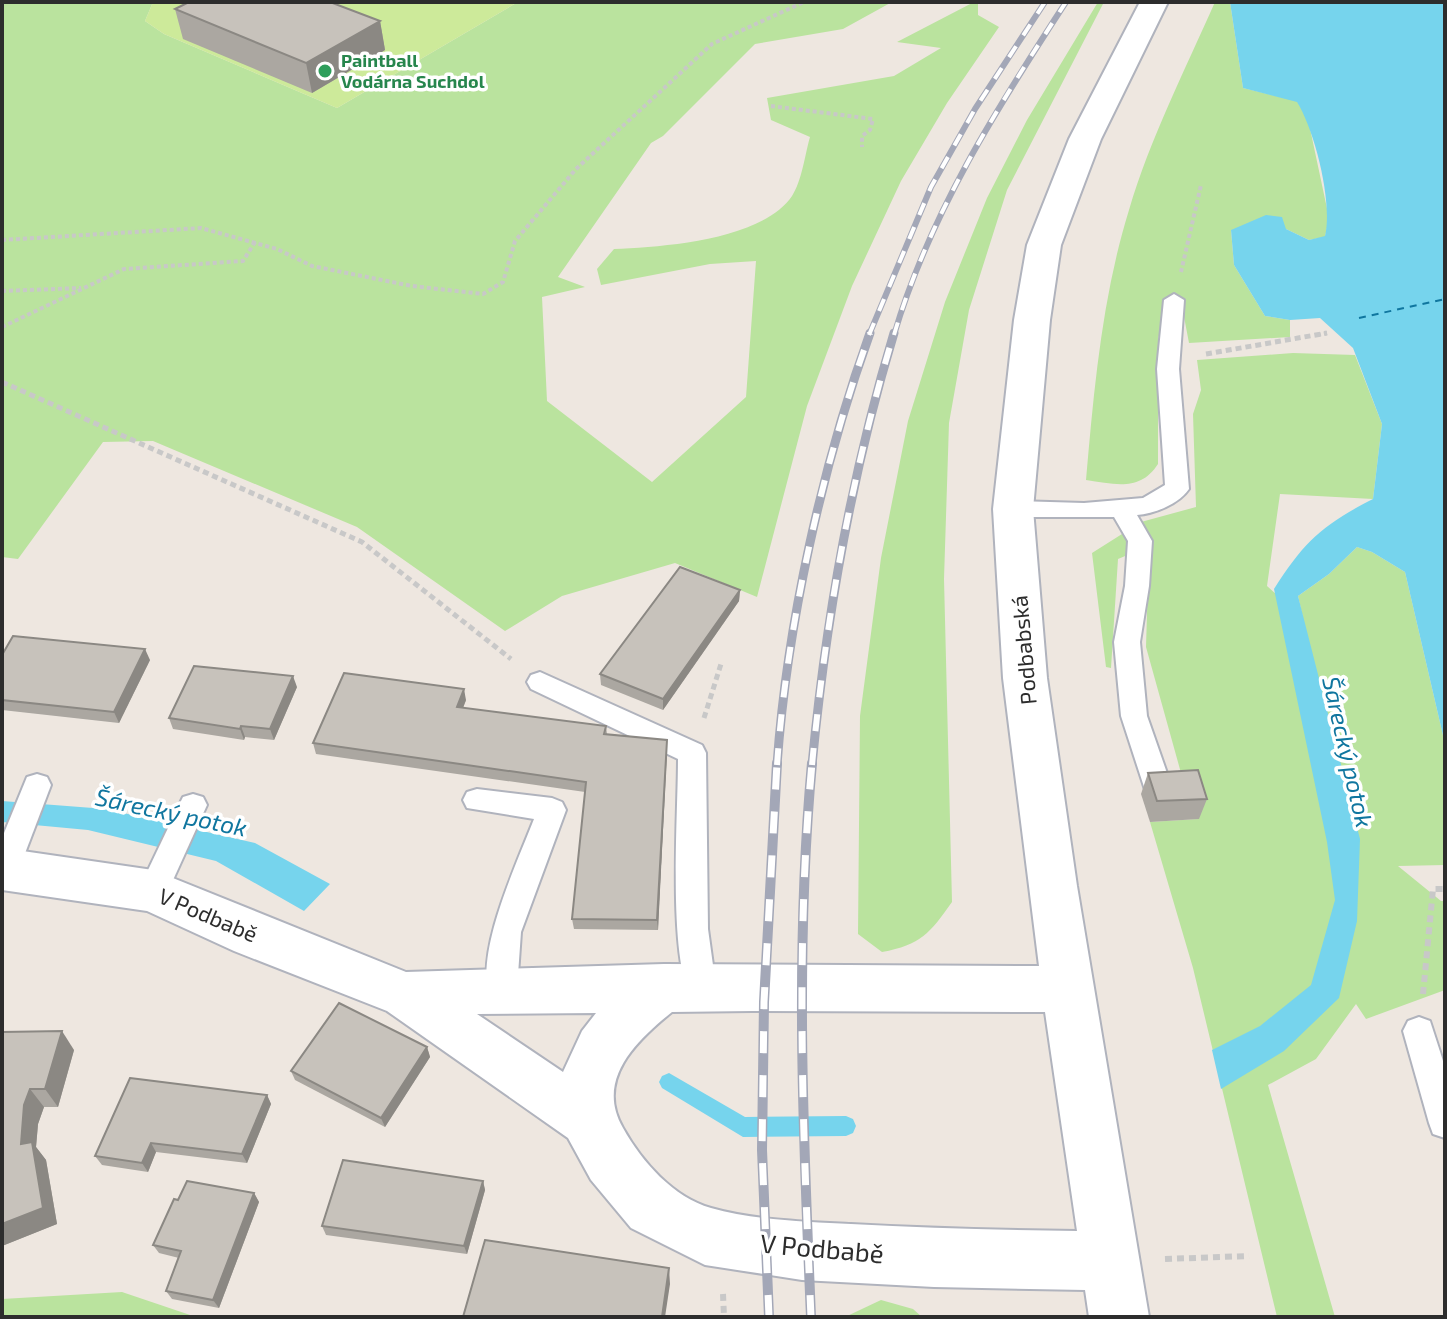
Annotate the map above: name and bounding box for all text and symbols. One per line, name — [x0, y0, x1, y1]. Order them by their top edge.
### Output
place label: Paintball Vodárna Suchdol — [341, 49, 485, 92]
marker: Paintball Vodárna Suchdol — [316, 62, 334, 80]
street label: Podbabská — [1005, 594, 1041, 706]
water label: Šárecký potok — [1317, 673, 1380, 830]
water label: Šárecký potok — [93, 781, 250, 842]
street label: V Podbabě — [155, 882, 262, 947]
street label: V Podbabě — [759, 1227, 885, 1268]

